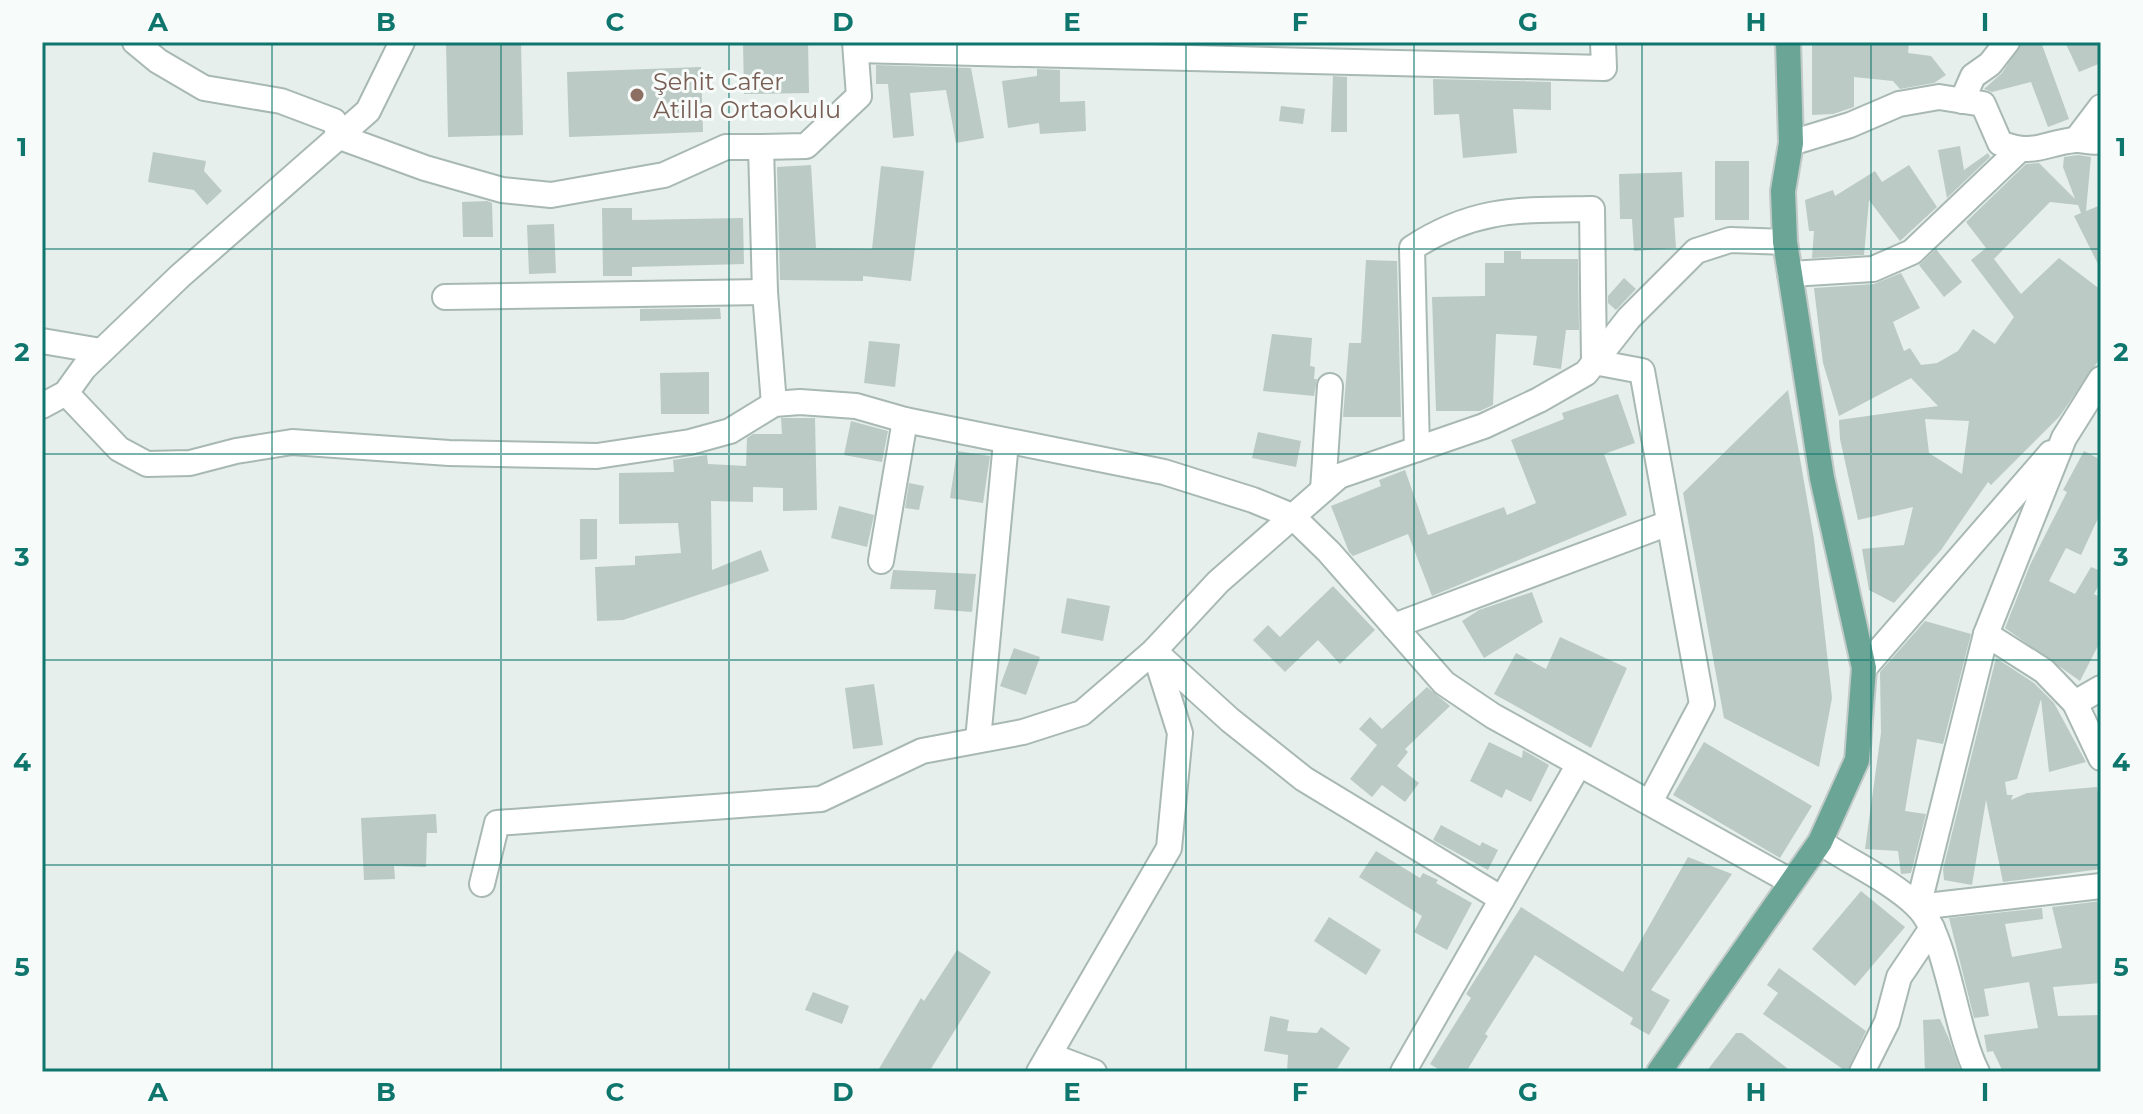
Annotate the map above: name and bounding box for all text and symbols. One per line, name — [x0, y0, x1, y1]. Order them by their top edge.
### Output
text: A — [147, 6, 169, 38]
text: B — [376, 6, 396, 38]
text: C — [606, 6, 625, 38]
text: D — [832, 6, 854, 38]
text: E — [1063, 6, 1081, 38]
text: F — [1292, 6, 1308, 38]
text: G — [1518, 6, 1538, 38]
text: H — [1745, 6, 1767, 38]
text: I — [1981, 6, 1989, 38]
place label: Şehit Cafer Atilla Ortaokulu — [653, 67, 841, 124]
marker: Şehit Cafer Atilla Ortaokulu — [628, 86, 646, 104]
text: 1 — [17, 131, 27, 163]
text: 1 — [2116, 131, 2126, 163]
text: 2 — [14, 336, 30, 368]
text: 2 — [2113, 336, 2129, 368]
text: 3 — [13, 541, 30, 573]
text: 3 — [2112, 541, 2129, 573]
text: 4 — [13, 746, 31, 778]
text: 4 — [2112, 746, 2130, 778]
text: 5 — [14, 951, 30, 983]
text: 5 — [2113, 951, 2129, 983]
text: A — [147, 1076, 169, 1108]
text: B — [376, 1076, 396, 1108]
text: C — [606, 1076, 625, 1108]
text: D — [832, 1076, 854, 1108]
text: E — [1063, 1076, 1081, 1108]
text: F — [1292, 1076, 1308, 1108]
text: G — [1518, 1076, 1538, 1108]
text: H — [1745, 1076, 1767, 1108]
text: I — [1981, 1076, 1989, 1108]

